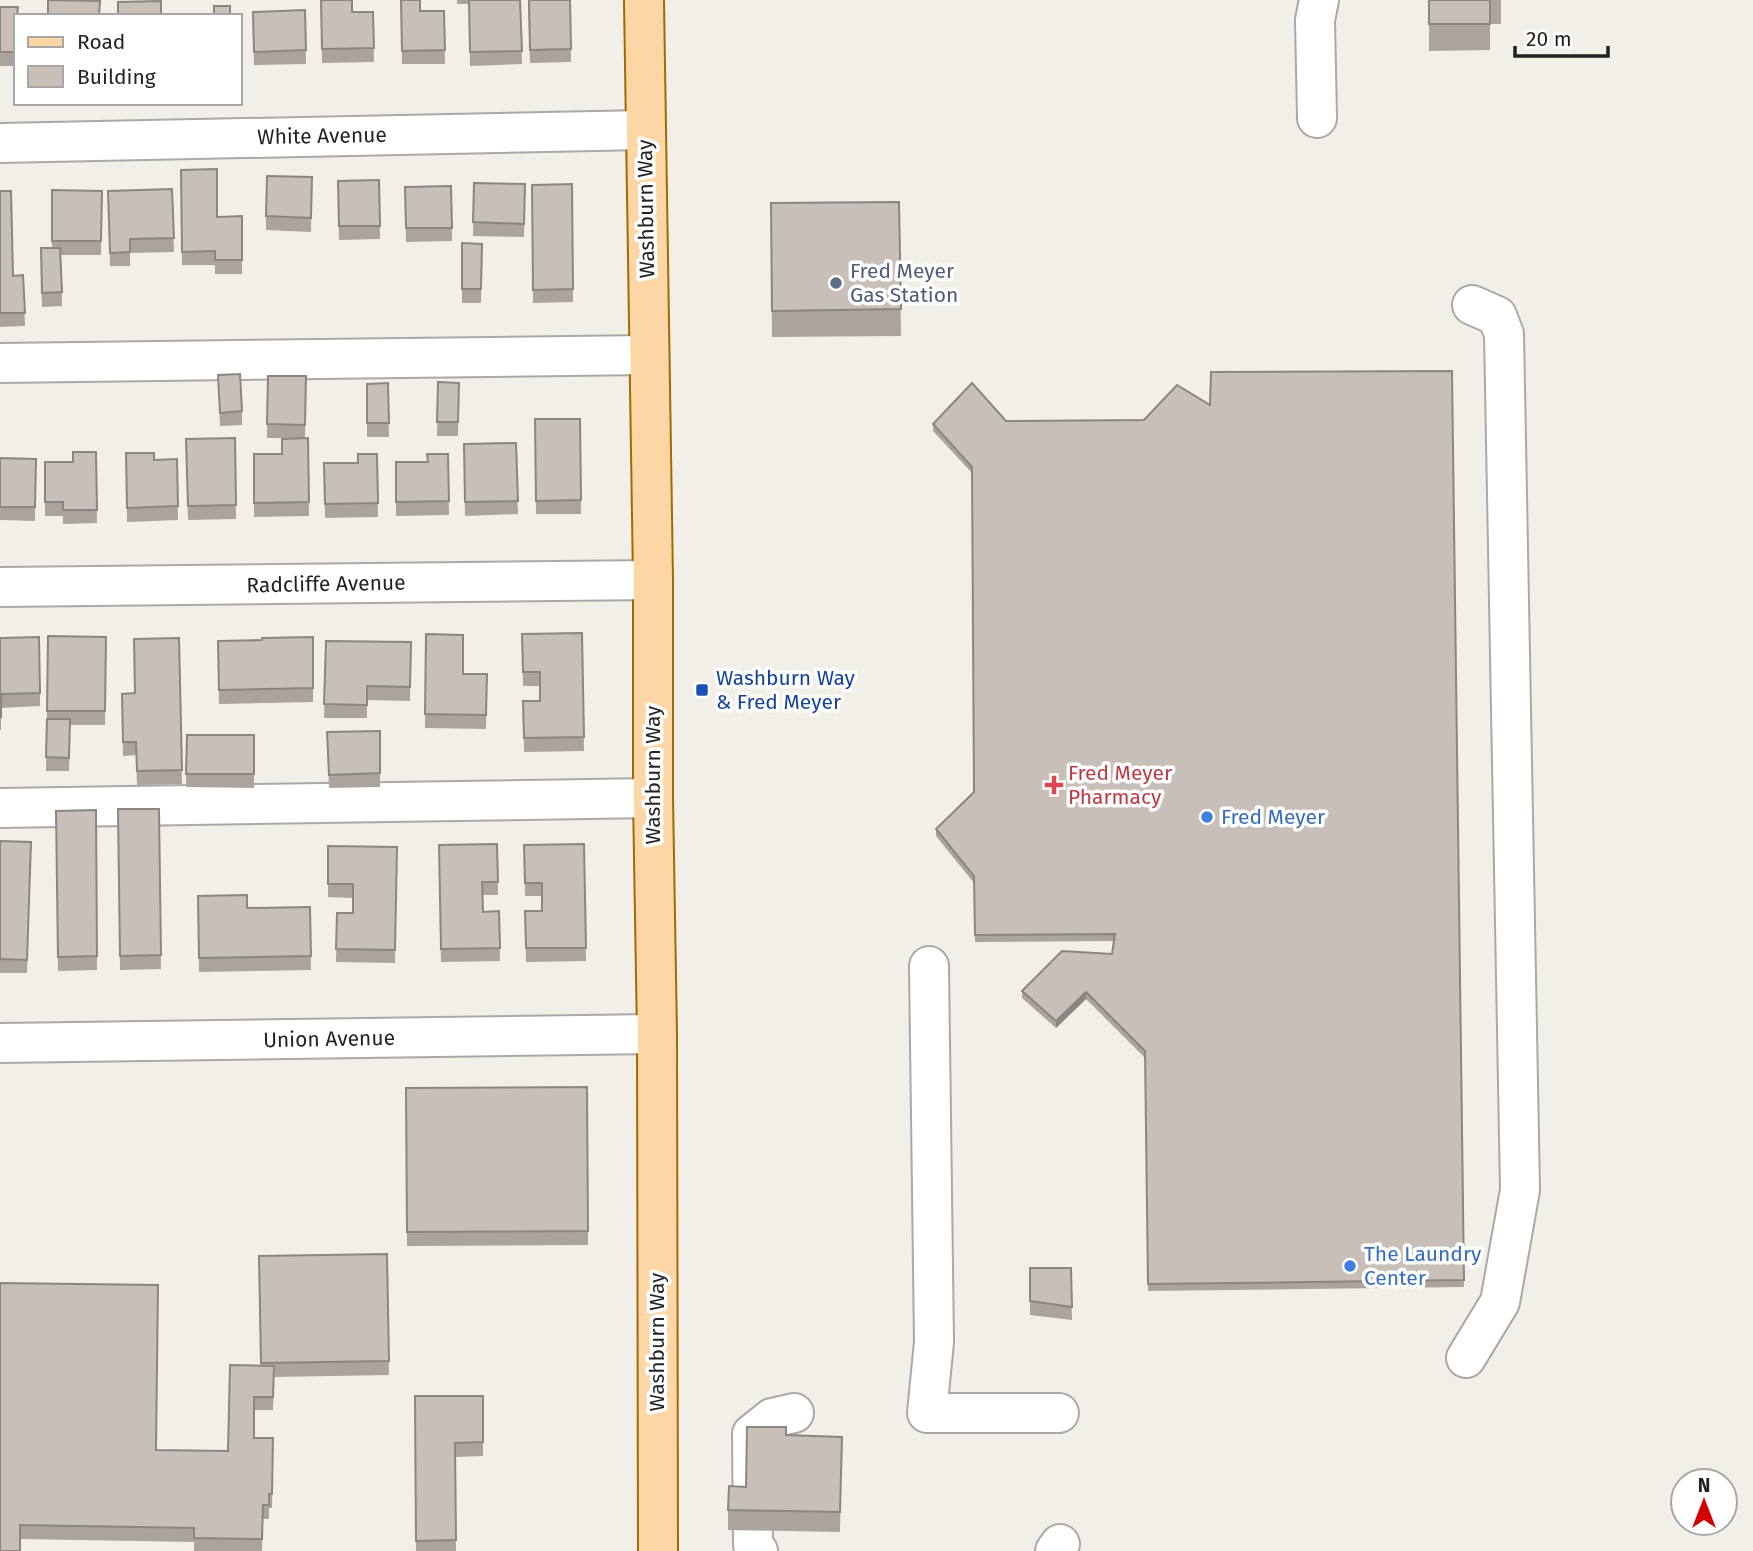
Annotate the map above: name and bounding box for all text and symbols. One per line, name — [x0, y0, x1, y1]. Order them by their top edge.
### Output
legend — [14, 14, 242, 105]
scale bar — [1515, 14, 1608, 58]
text: 20 m — [1526, 26, 1572, 52]
text: Road — [77, 29, 125, 55]
text: Building — [77, 64, 156, 90]
street label: White Avenue — [257, 122, 387, 150]
street label: Washburn Way — [632, 139, 660, 279]
place label: Fred Meyer Gas Station — [850, 258, 958, 308]
marker: Fred Meyer Gas Station — [828, 275, 844, 291]
street label: Radcliffe Avenue — [246, 570, 406, 598]
place label: Washburn Way & Fred Meyer — [716, 665, 856, 715]
marker: Washburn Way & Fred Meyer — [694, 682, 710, 698]
street label: Washburn Way — [640, 705, 666, 844]
place label: Fred Meyer Pharmacy — [1068, 760, 1172, 810]
marker: Fred Meyer Pharmacy — [1046, 777, 1062, 793]
place label: Fred Meyer — [1221, 804, 1325, 830]
marker: Fred Meyer — [1199, 809, 1215, 825]
street label: Union Avenue — [263, 1025, 395, 1053]
place label: The Laundry Center — [1364, 1241, 1482, 1291]
marker: The Laundry Center — [1342, 1258, 1358, 1274]
street label: Washburn Way — [644, 1272, 670, 1411]
north arrow — [1669, 1467, 1739, 1537]
text: N — [1698, 1474, 1710, 1497]

